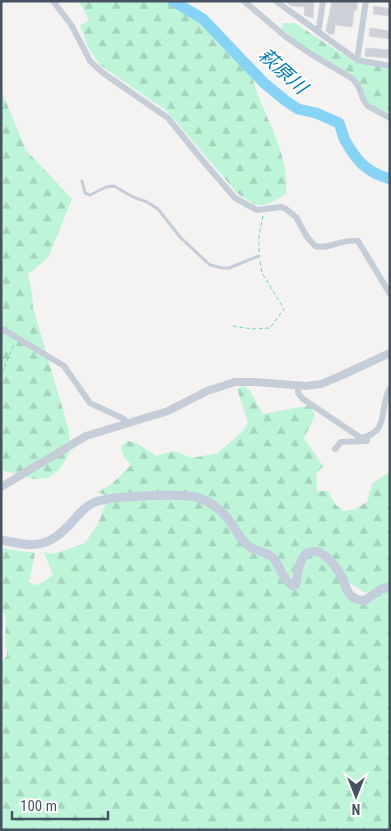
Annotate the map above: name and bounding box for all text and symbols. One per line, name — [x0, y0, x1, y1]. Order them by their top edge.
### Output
water label: 萩原川 — [254, 43, 313, 100]
north arrow — [331, 771, 381, 821]
scale bar — [12, 788, 109, 820]
text: 100 m — [20, 797, 57, 815]
text: N — [352, 801, 360, 817]

